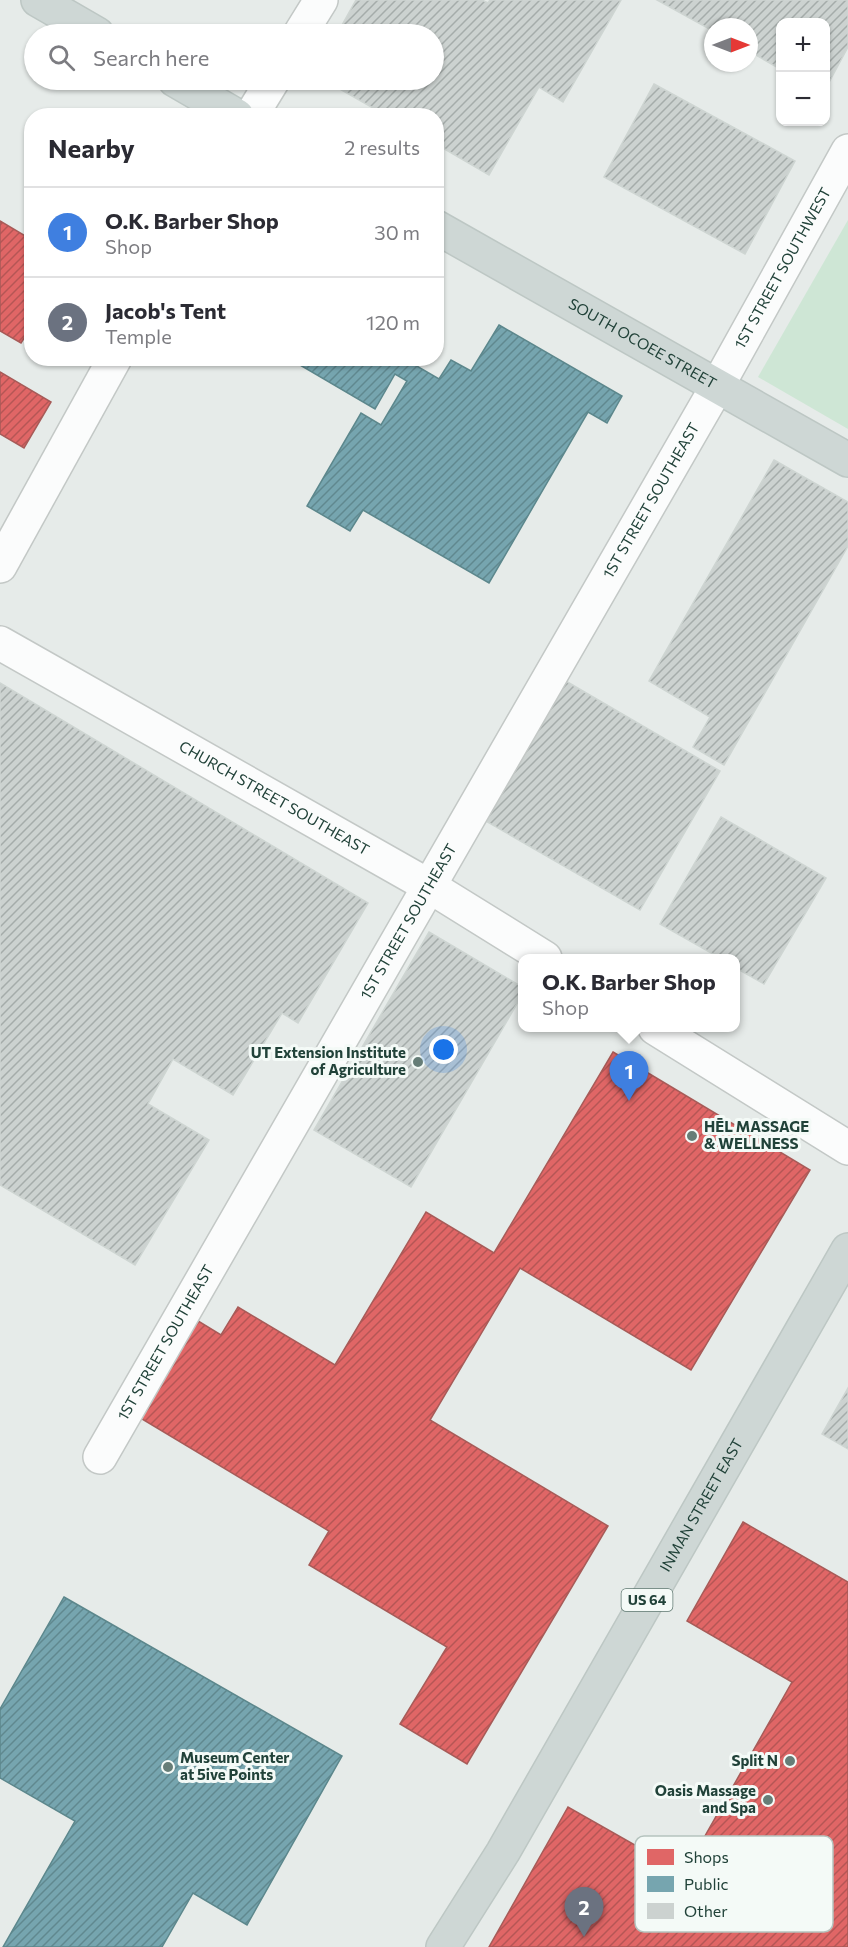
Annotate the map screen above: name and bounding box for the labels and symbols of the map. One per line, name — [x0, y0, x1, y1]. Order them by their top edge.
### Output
north arrow — [704, 18, 758, 72]
street label: 1ST STREET SOUTHWEST — [730, 184, 834, 351]
street label: SOUTH OCOEE STREET — [566, 294, 720, 392]
street label: 1ST STREET SOUTHEAST — [599, 419, 703, 581]
street label: CHURCH STREET SOUTHEAST — [176, 736, 373, 859]
street label: 1ST STREET SOUTHEAST — [356, 840, 460, 1002]
your location — [429, 1035, 458, 1064]
place label: UT Extension Institute of Agriculture — [251, 1043, 406, 1078]
pin: 1 — [610, 1052, 648, 1101]
marker: UT Extension Institute of Agriculture — [411, 1055, 425, 1069]
place label: HĒL MASSAGE & WELLNESS — [704, 1117, 809, 1152]
marker: HĒL MASSAGE & WELLNESS — [685, 1129, 699, 1143]
street label: 1ST STREET SOUTHEAST — [113, 1261, 217, 1423]
street label: INMAN STREET EAST — [656, 1435, 746, 1575]
road number: US 64 — [622, 1589, 672, 1611]
place label: Museum Center at 5ive Points — [180, 1748, 290, 1783]
place label: Split N — [731, 1751, 778, 1769]
marker: Split N — [783, 1754, 797, 1768]
marker: Museum Center at 5ive Points — [161, 1760, 175, 1774]
place label: Oasis Massage and Spa — [655, 1781, 756, 1816]
marker: Oasis Massage and Spa — [761, 1793, 775, 1807]
legend — [635, 1836, 833, 1932]
text: Shops — [684, 1847, 729, 1866]
text: Public — [684, 1874, 729, 1893]
pin: 2 — [564, 1888, 604, 1937]
text: Other — [684, 1901, 728, 1920]

